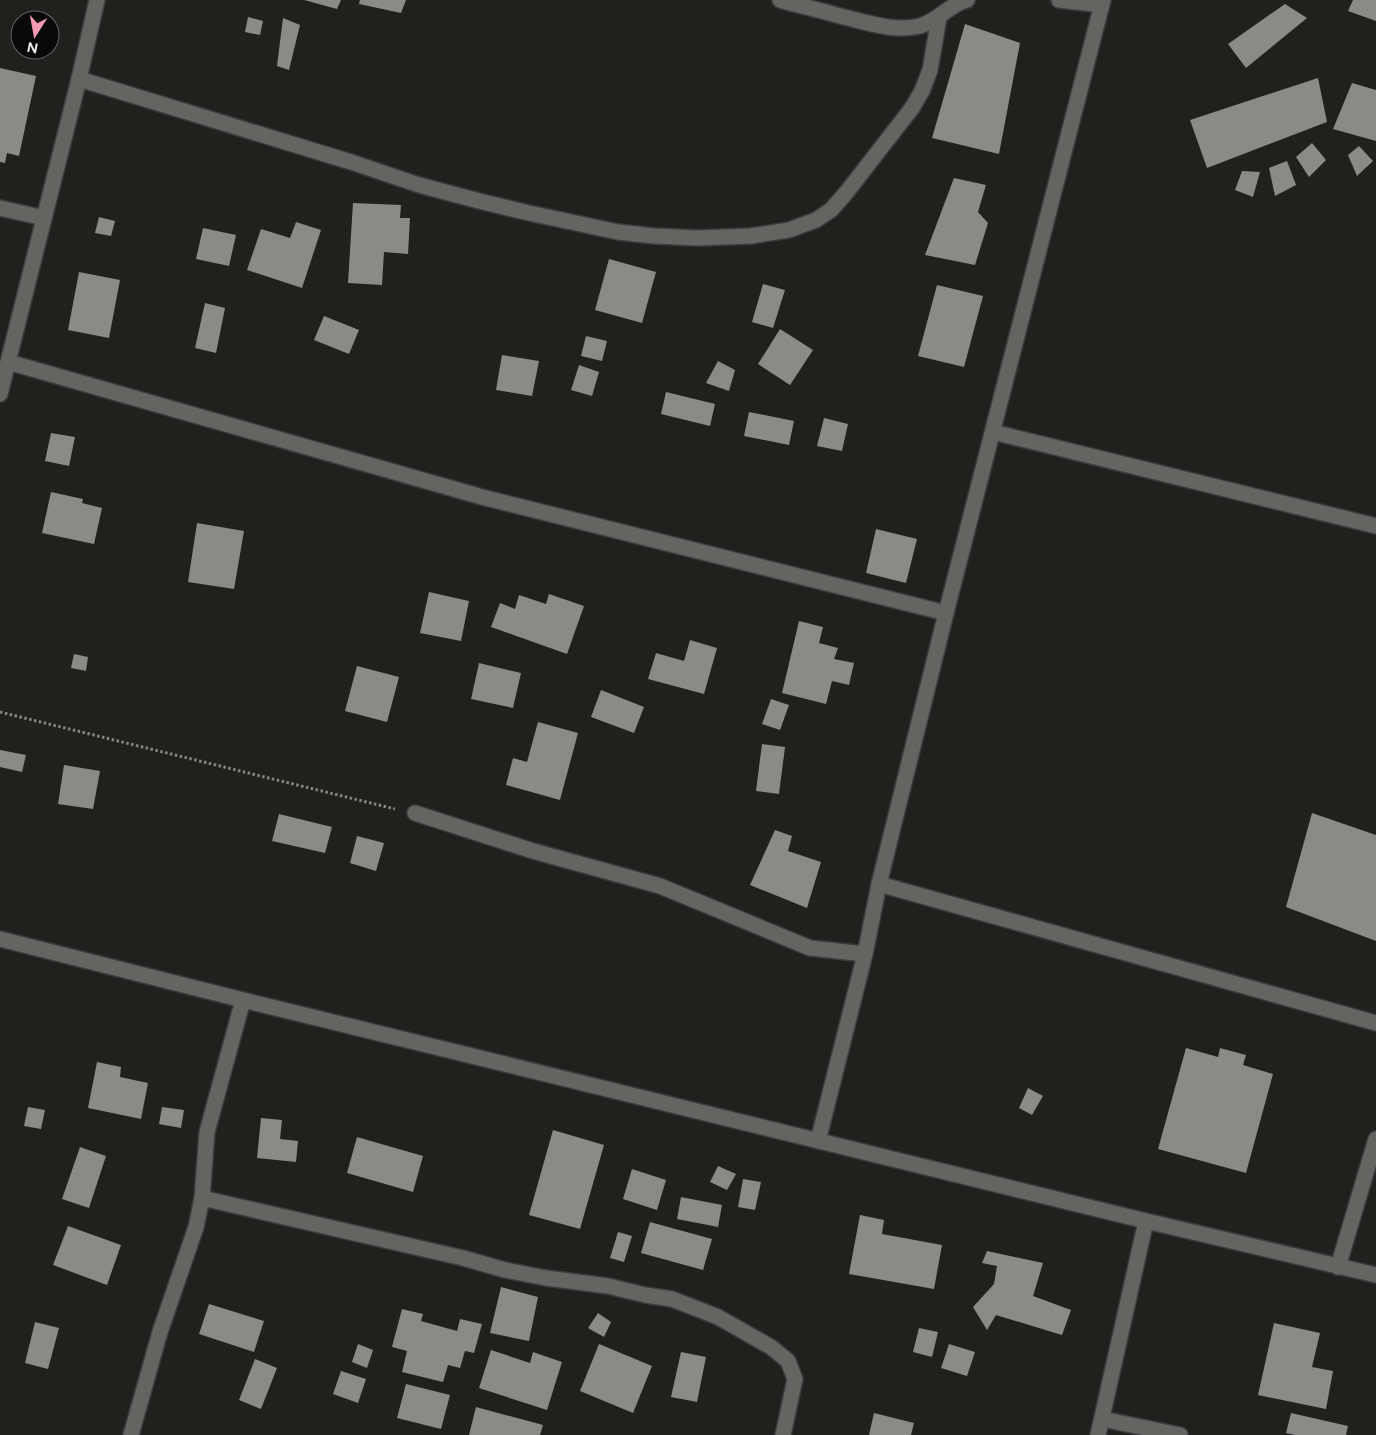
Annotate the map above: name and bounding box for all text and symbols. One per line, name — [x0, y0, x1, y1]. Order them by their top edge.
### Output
north arrow — [10, 10, 60, 60]
text: N — [26, 38, 40, 57]

